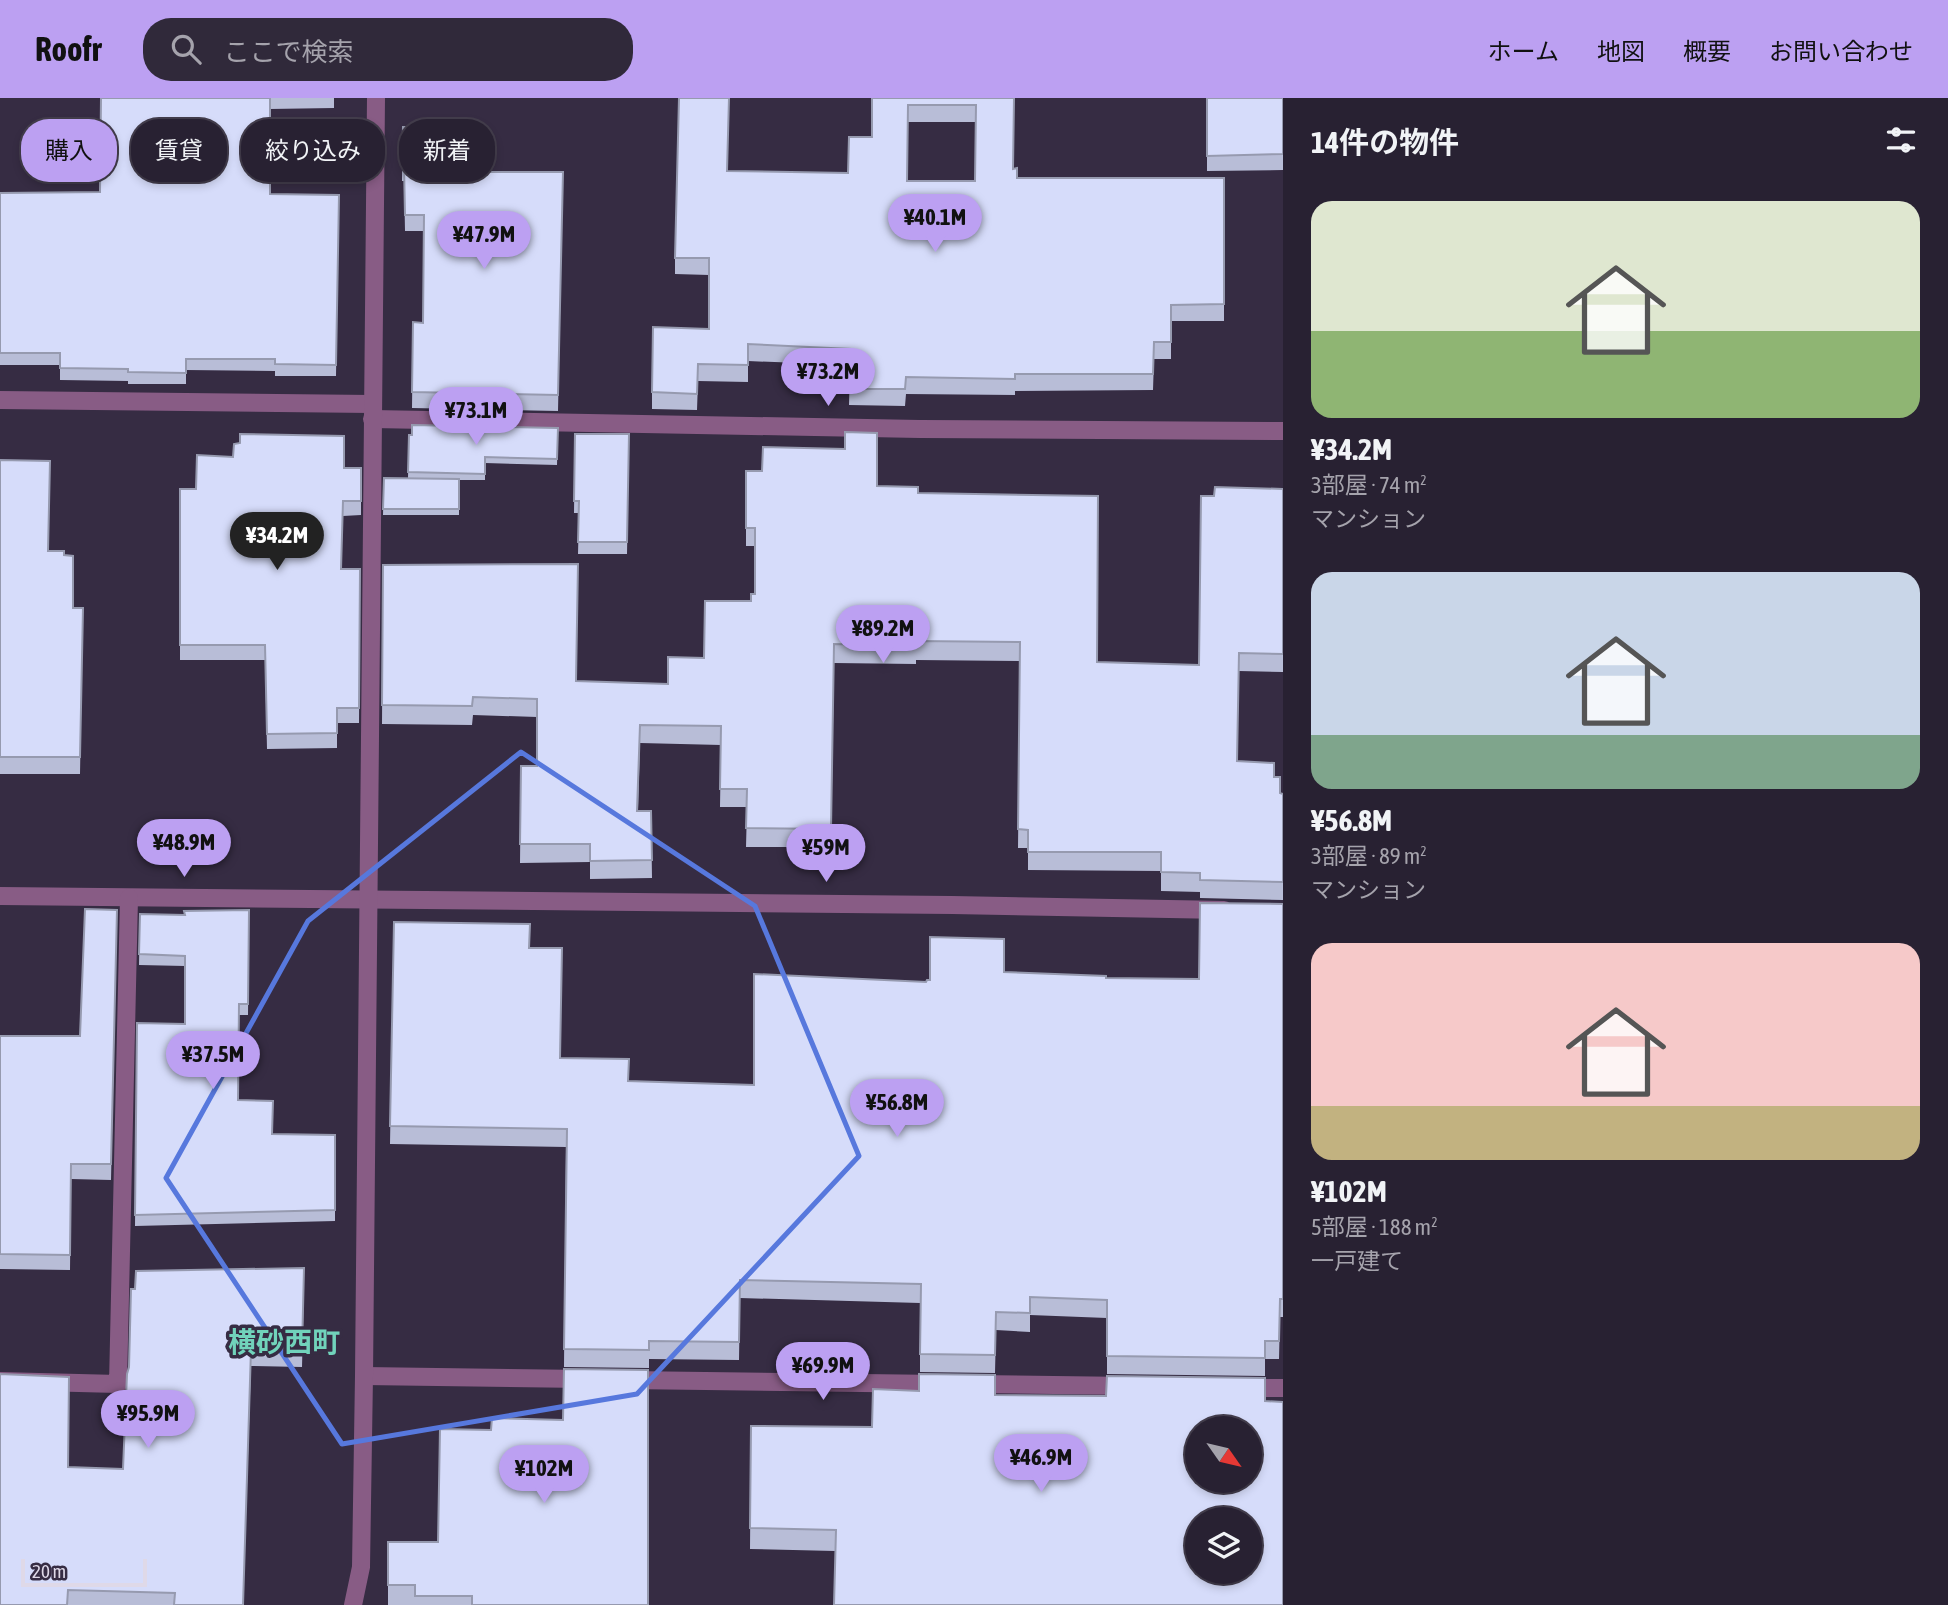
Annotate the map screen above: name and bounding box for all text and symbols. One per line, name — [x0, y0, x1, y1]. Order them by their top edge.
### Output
search box — [143, 18, 633, 81]
text: Roofr — [35, 30, 101, 68]
icon: search — [167, 30, 205, 68]
text: ここで検索 — [223, 37, 353, 67]
text: ホーム — [1488, 38, 1559, 65]
text: 地図 — [1597, 38, 1645, 65]
text: 概要 — [1683, 38, 1731, 65]
text: お問い合わせ — [1769, 38, 1913, 65]
chip: 購入 — [21, 119, 117, 182]
chip: 賃貸 — [131, 119, 227, 182]
chip: 絞り込み — [241, 119, 385, 182]
chip: 新着 — [399, 119, 495, 182]
icon: filters — [1882, 121, 1920, 159]
text: 14件の物件 — [1311, 125, 1459, 159]
pin: ¥40.1M — [878, 194, 992, 254]
text: ¥40.1M — [904, 204, 966, 230]
pin: ¥47.9M — [427, 212, 541, 271]
text: ¥47.9M — [453, 221, 515, 247]
icon: home — [1553, 247, 1679, 373]
pin: ¥73.2M — [771, 348, 885, 408]
text: ¥73.2M — [797, 358, 859, 384]
pin: ¥73.1M — [419, 388, 533, 447]
text: ¥73.1M — [445, 397, 507, 423]
text: ¥34.2M — [1311, 432, 1392, 466]
text: 3部屋 · 74 m² — [1311, 472, 1427, 498]
text: マンション — [1311, 506, 1426, 532]
pin: ¥34.2M — [220, 512, 334, 572]
text: ¥34.2M — [246, 522, 308, 548]
pin: ¥89.2M — [826, 606, 940, 665]
text: ¥89.2M — [852, 615, 914, 641]
icon: home — [1553, 618, 1679, 744]
text: ¥56.8M — [1311, 803, 1392, 837]
pin: ¥48.9M — [127, 820, 241, 879]
pin: ¥59M — [785, 824, 867, 884]
text: ¥48.9M — [153, 829, 215, 855]
text: ¥59M — [802, 834, 850, 860]
text: 3部屋 · 89 m² — [1311, 843, 1427, 869]
text: マンション — [1311, 877, 1426, 903]
icon: home — [1553, 989, 1679, 1115]
pin: ¥37.5M — [156, 1032, 270, 1091]
text: ¥37.5M — [182, 1041, 244, 1067]
pin: ¥56.8M — [840, 1080, 954, 1139]
text: ¥56.8M — [866, 1089, 928, 1115]
text: ¥102M — [1311, 1174, 1387, 1208]
text: 5部屋 · 188 m² — [1311, 1214, 1438, 1240]
text: 一戸建て — [1311, 1248, 1403, 1274]
district label: 横砂西町 — [228, 1326, 340, 1358]
pin: ¥69.9M — [766, 1342, 880, 1402]
text: ¥69.9M — [792, 1352, 854, 1378]
pin: ¥95.9M — [91, 1390, 205, 1450]
text: ¥95.9M — [117, 1400, 179, 1426]
north arrow — [1185, 1416, 1262, 1493]
map controls — [1185, 1416, 1262, 1584]
pin: ¥46.9M — [984, 1434, 1098, 1494]
text: ¥46.9M — [1010, 1444, 1072, 1470]
pin: ¥102M — [495, 1446, 593, 1505]
text: ¥102M — [515, 1455, 573, 1481]
button: layers — [1185, 1507, 1262, 1584]
scale bar — [21, 1556, 147, 1588]
text: 20 m — [32, 1560, 66, 1582]

